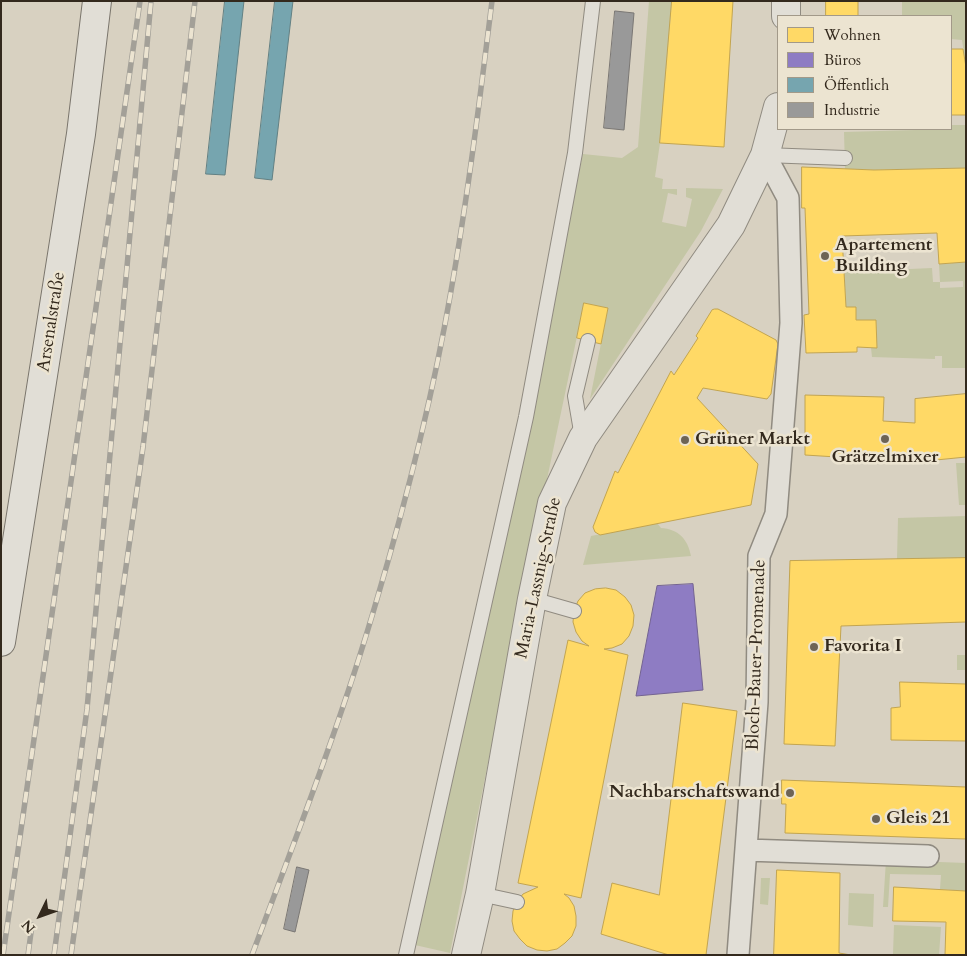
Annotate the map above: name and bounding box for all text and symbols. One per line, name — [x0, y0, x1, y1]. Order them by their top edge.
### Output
legend — [777, 15, 952, 130]
text: Wohnen — [824, 25, 881, 45]
text: Büros — [824, 50, 861, 70]
text: Öffentlich — [824, 75, 889, 95]
text: Industrie — [824, 100, 880, 120]
place label: Apartement Building — [835, 235, 932, 278]
marker: Apartement Building — [819, 250, 831, 262]
street label: Arsenalstraße — [33, 270, 71, 374]
place label: Grüner Markt — [695, 429, 810, 451]
marker: Grätzelmixer — [879, 433, 891, 445]
marker: Grüner Markt — [679, 434, 691, 446]
place label: Grätzelmixer — [832, 447, 938, 469]
street label: Maria-Lassnig-Straße — [511, 495, 567, 661]
street label: Bloch-Bauer-Promenade — [743, 559, 771, 751]
place label: Favorita I — [824, 636, 902, 658]
marker: Favorita I — [808, 641, 820, 653]
place label: Nachbarschaftswand — [609, 782, 780, 804]
marker: Nachbarschaftswand — [784, 787, 796, 799]
place label: Gleis 21 — [886, 808, 950, 830]
marker: Gleis 21 — [870, 813, 882, 825]
north arrow — [15, 891, 65, 941]
text: N — [17, 915, 40, 937]

